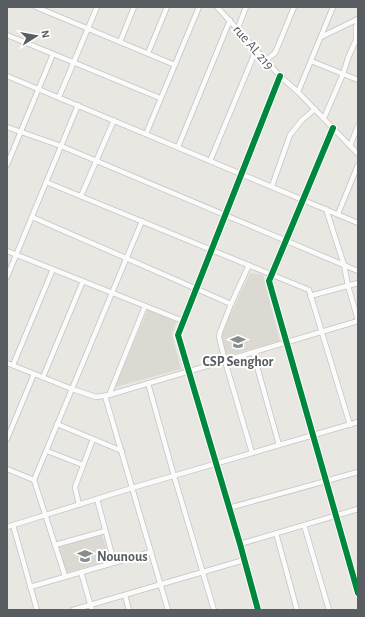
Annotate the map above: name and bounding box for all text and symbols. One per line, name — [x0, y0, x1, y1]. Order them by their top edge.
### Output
north arrow — [16, 16, 56, 56]
street label: rue AL 219 — [230, 23, 276, 73]
text: N — [39, 29, 51, 39]
school or university icon: CSP Senghor — [229, 333, 247, 351]
place label: CSP Senghor — [203, 355, 274, 369]
school or university icon: Nounous — [76, 547, 94, 565]
place label: Nounous — [97, 550, 148, 564]

